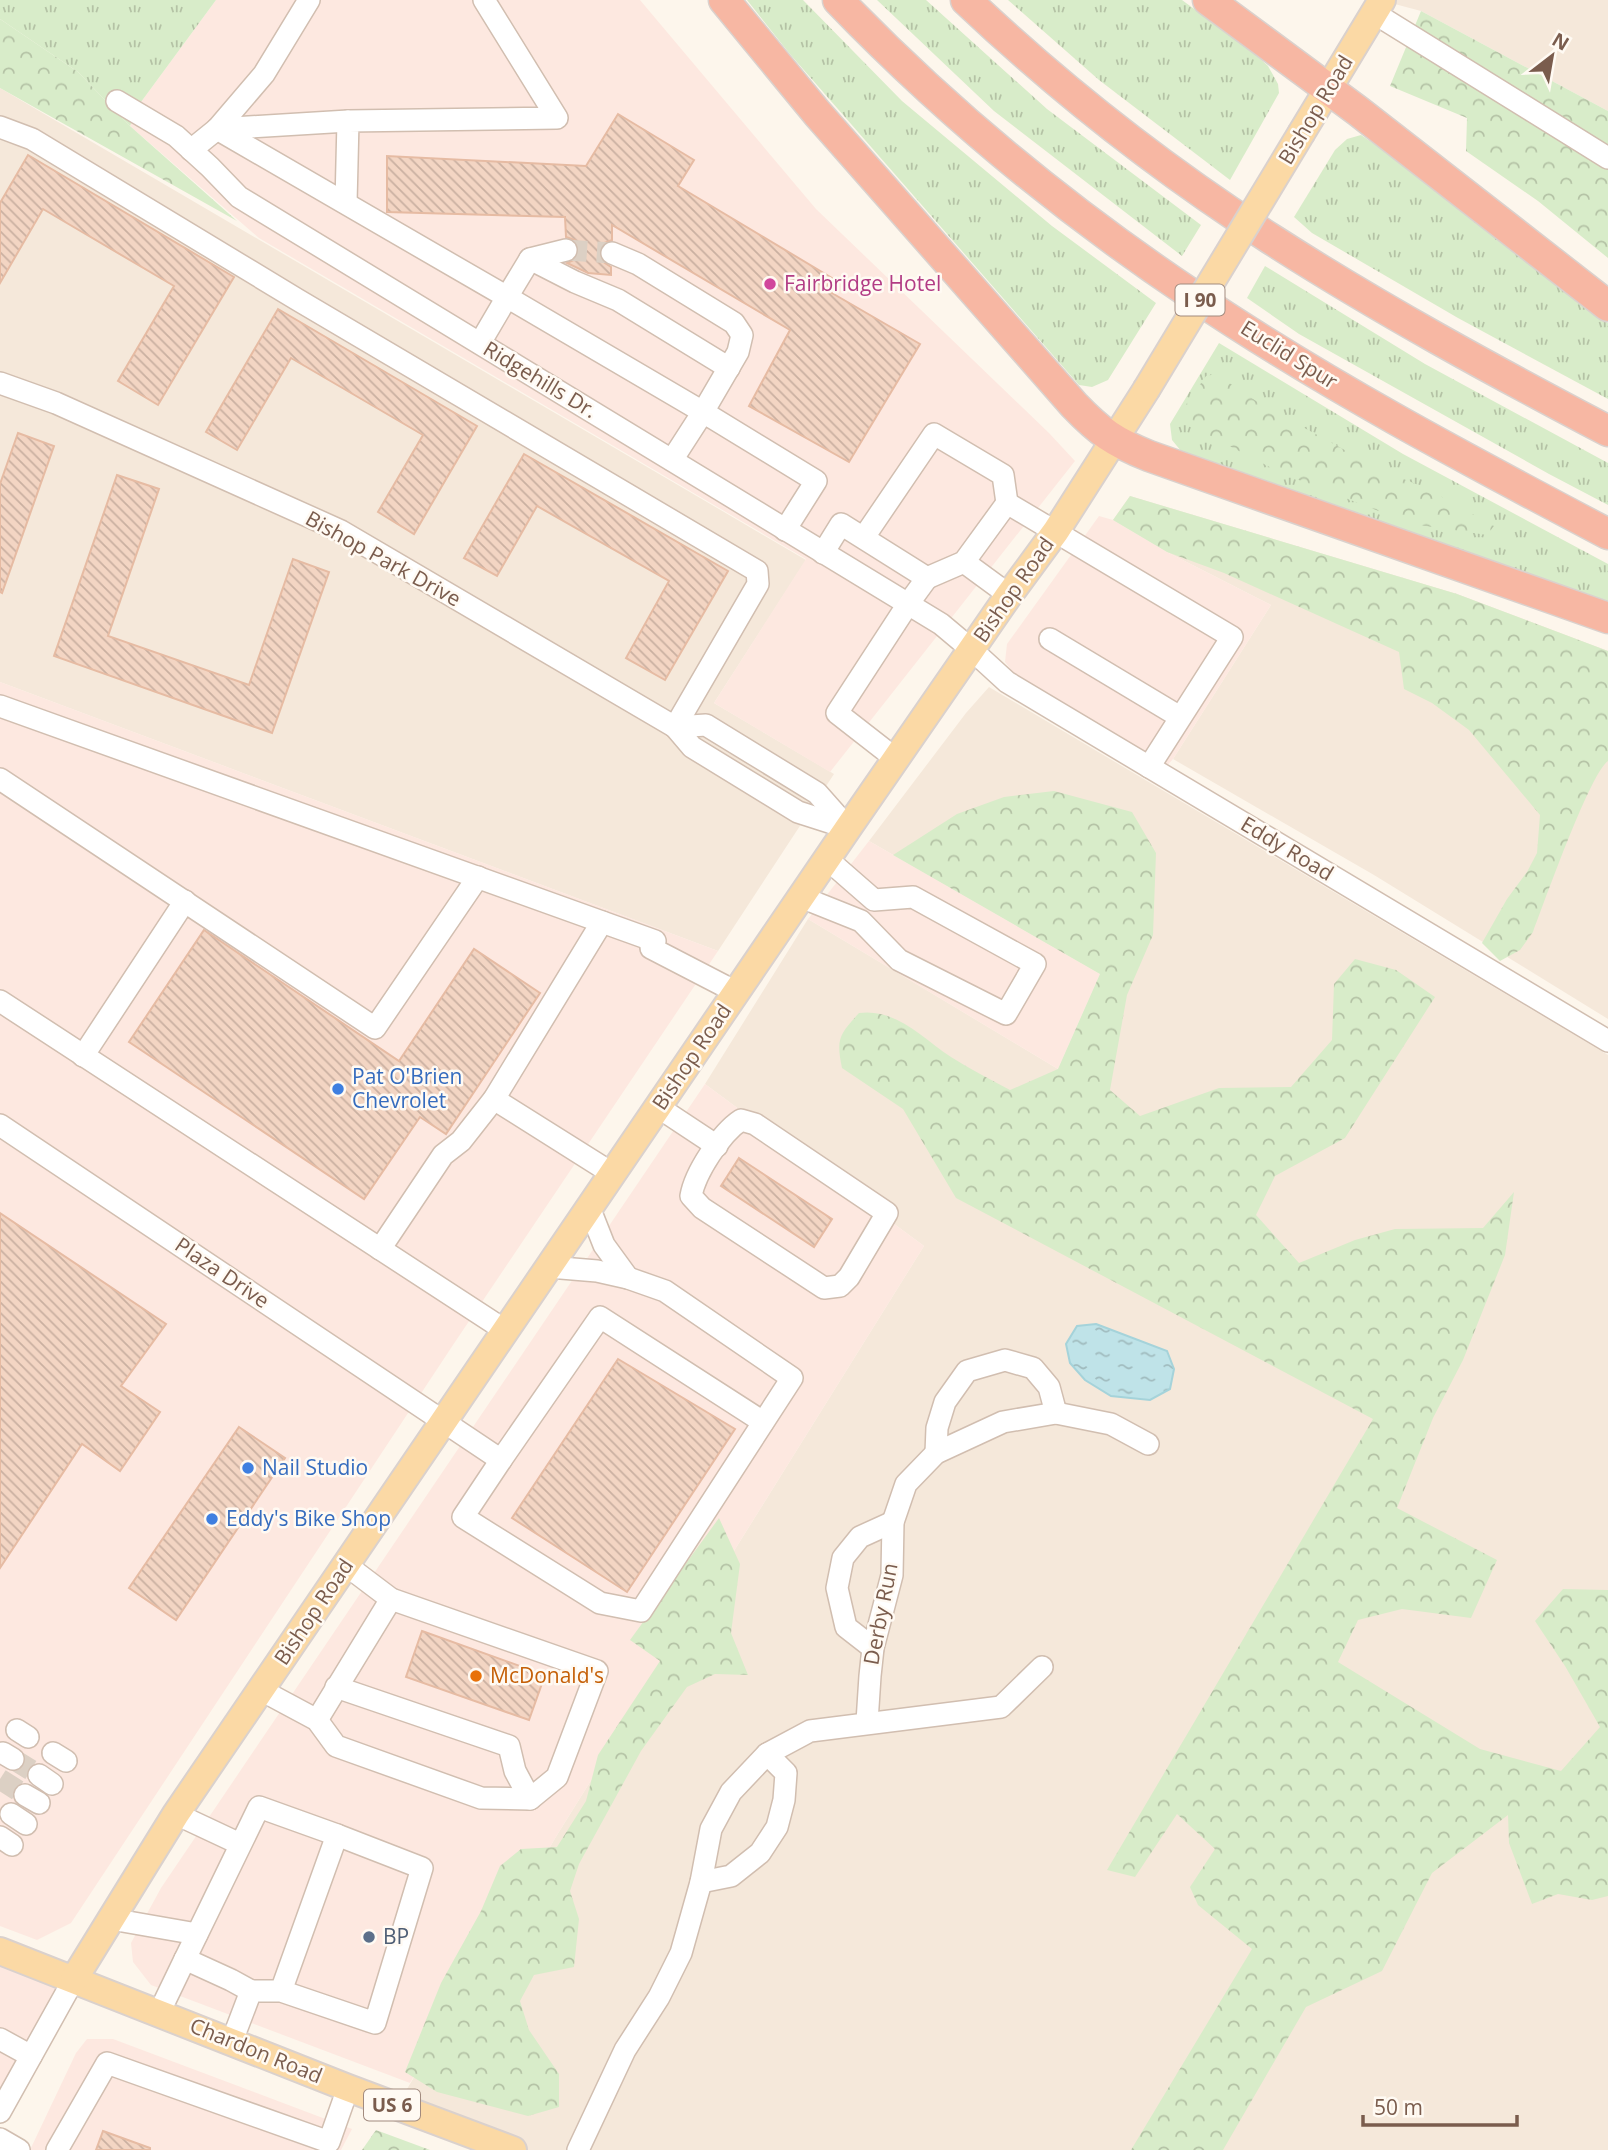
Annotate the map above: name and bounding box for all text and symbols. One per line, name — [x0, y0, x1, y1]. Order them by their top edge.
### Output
north arrow — [1517, 21, 1587, 91]
text: N — [1547, 26, 1574, 57]
street label: Bishop Road — [1272, 50, 1359, 169]
place label: Fairbridge Hotel — [784, 269, 941, 297]
marker: Fairbridge Hotel — [762, 276, 778, 292]
road number: I 90 — [1176, 284, 1224, 316]
street label: Euclid Spur — [1236, 313, 1344, 395]
street label: Ridgehills Dr. — [478, 334, 603, 424]
street label: Bishop Park Drive — [301, 504, 466, 612]
street label: Bishop Road — [966, 531, 1060, 648]
street label: Eddy Road — [1236, 810, 1339, 887]
street label: Bishop Road — [645, 998, 737, 1115]
place label: Pat O'Brien Chevrolet — [352, 1062, 462, 1114]
marker: Pat O'Brien Chevrolet — [330, 1081, 346, 1097]
street label: Plaza Drive — [170, 1230, 275, 1314]
place label: Nail Studio — [262, 1453, 368, 1481]
marker: Nail Studio — [240, 1460, 256, 1476]
place label: Eddy's Bike Shop — [226, 1504, 391, 1532]
marker: Eddy's Bike Shop — [204, 1511, 220, 1527]
street label: Bishop Road — [267, 1553, 359, 1670]
street label: Derby Run — [856, 1561, 904, 1667]
place label: McDonald's — [490, 1661, 604, 1689]
marker: McDonald's — [468, 1668, 484, 1684]
place label: BP — [383, 1922, 409, 1950]
marker: BP — [361, 1929, 377, 1945]
street label: Chardon Road — [186, 2011, 327, 2089]
scale bar — [1363, 2084, 1517, 2128]
road number: US 6 — [364, 2090, 420, 2120]
text: 50 m — [1374, 2093, 1423, 2121]

